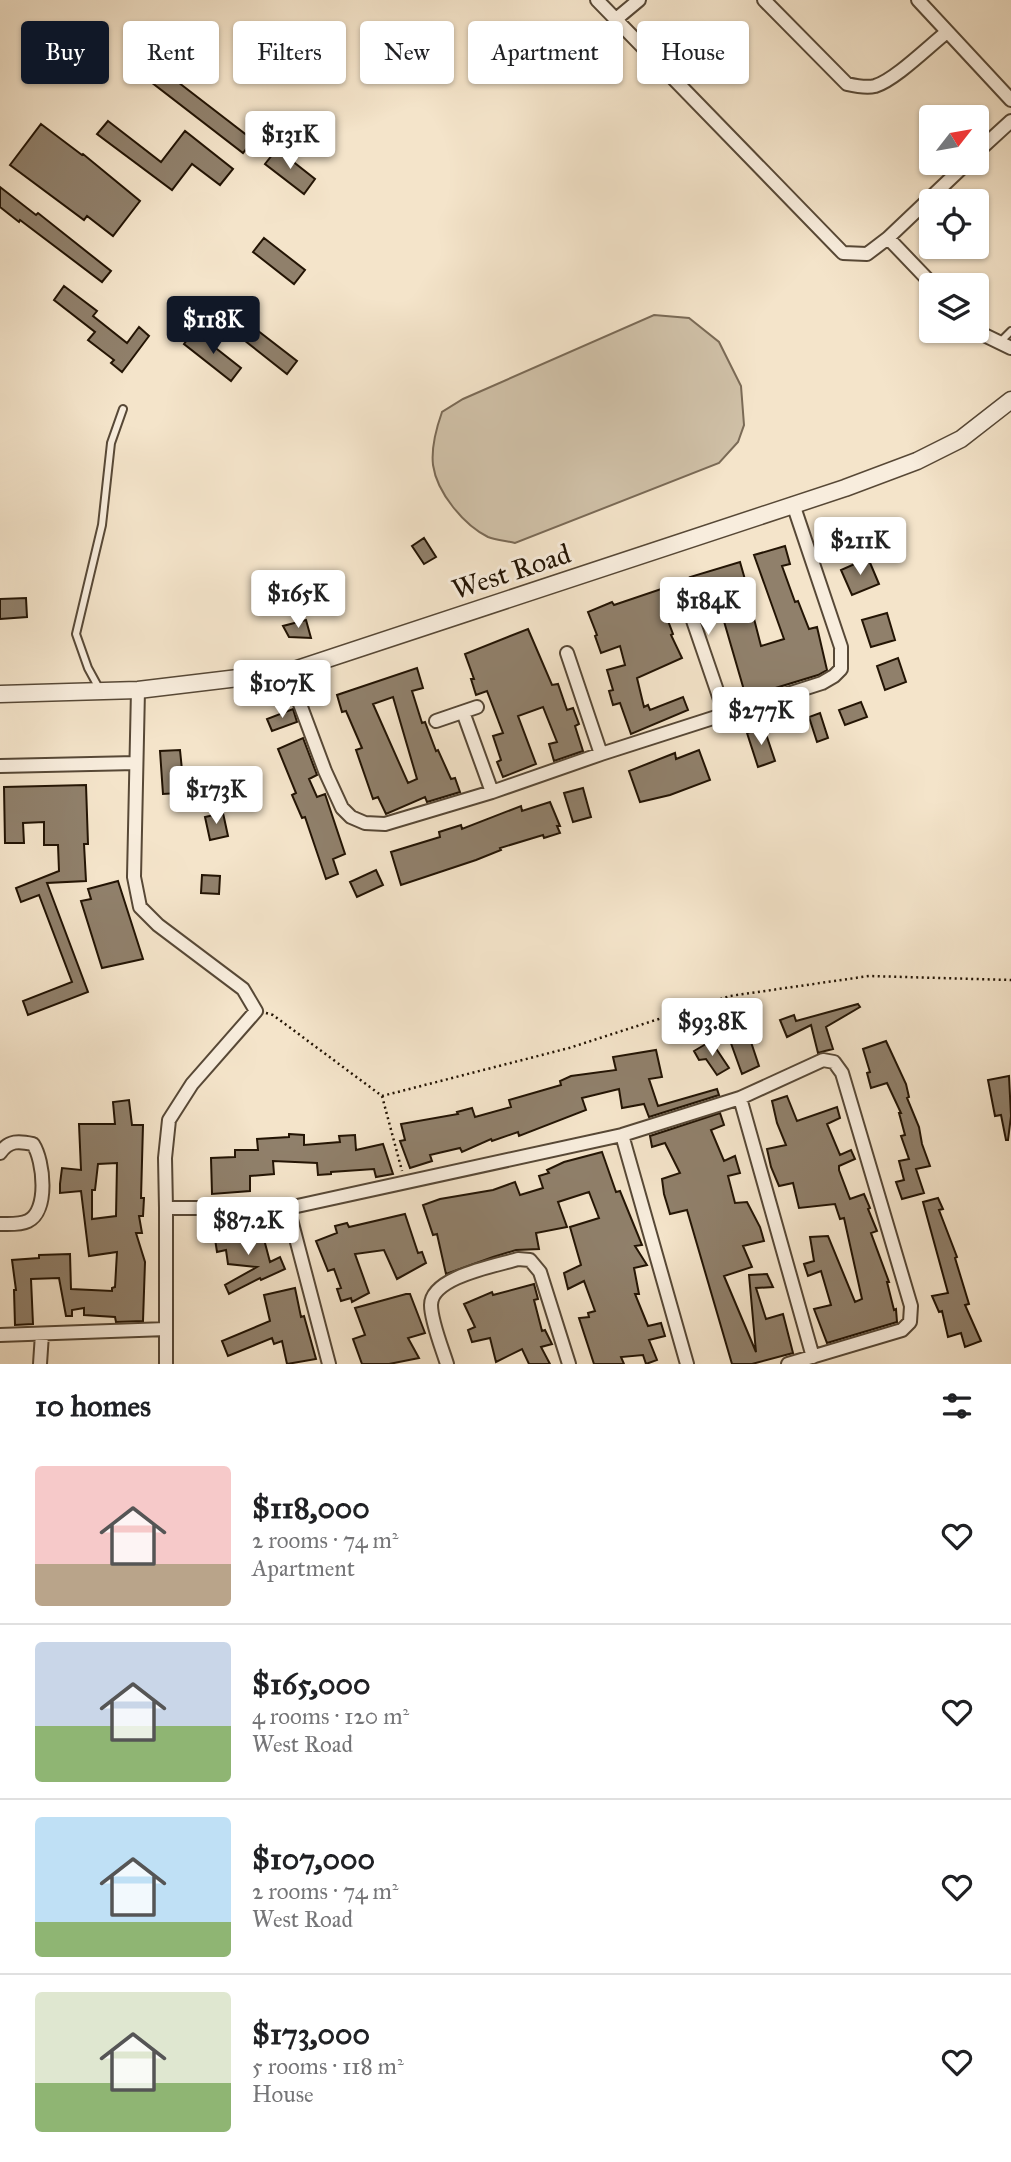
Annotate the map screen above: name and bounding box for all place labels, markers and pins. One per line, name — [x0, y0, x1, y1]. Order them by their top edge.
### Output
pin: $131K — [241, 111, 339, 171]
pin: $118K — [164, 296, 262, 356]
pin: $211K — [811, 518, 909, 577]
pin: $165K — [249, 570, 347, 630]
pin: $184K — [659, 578, 757, 637]
pin: $107K — [233, 660, 331, 720]
pin: $277K — [712, 688, 810, 747]
pin: $173K — [167, 766, 265, 826]
pin: $93.8K — [655, 998, 769, 1058]
pin: $87.2K — [191, 1198, 305, 1257]

